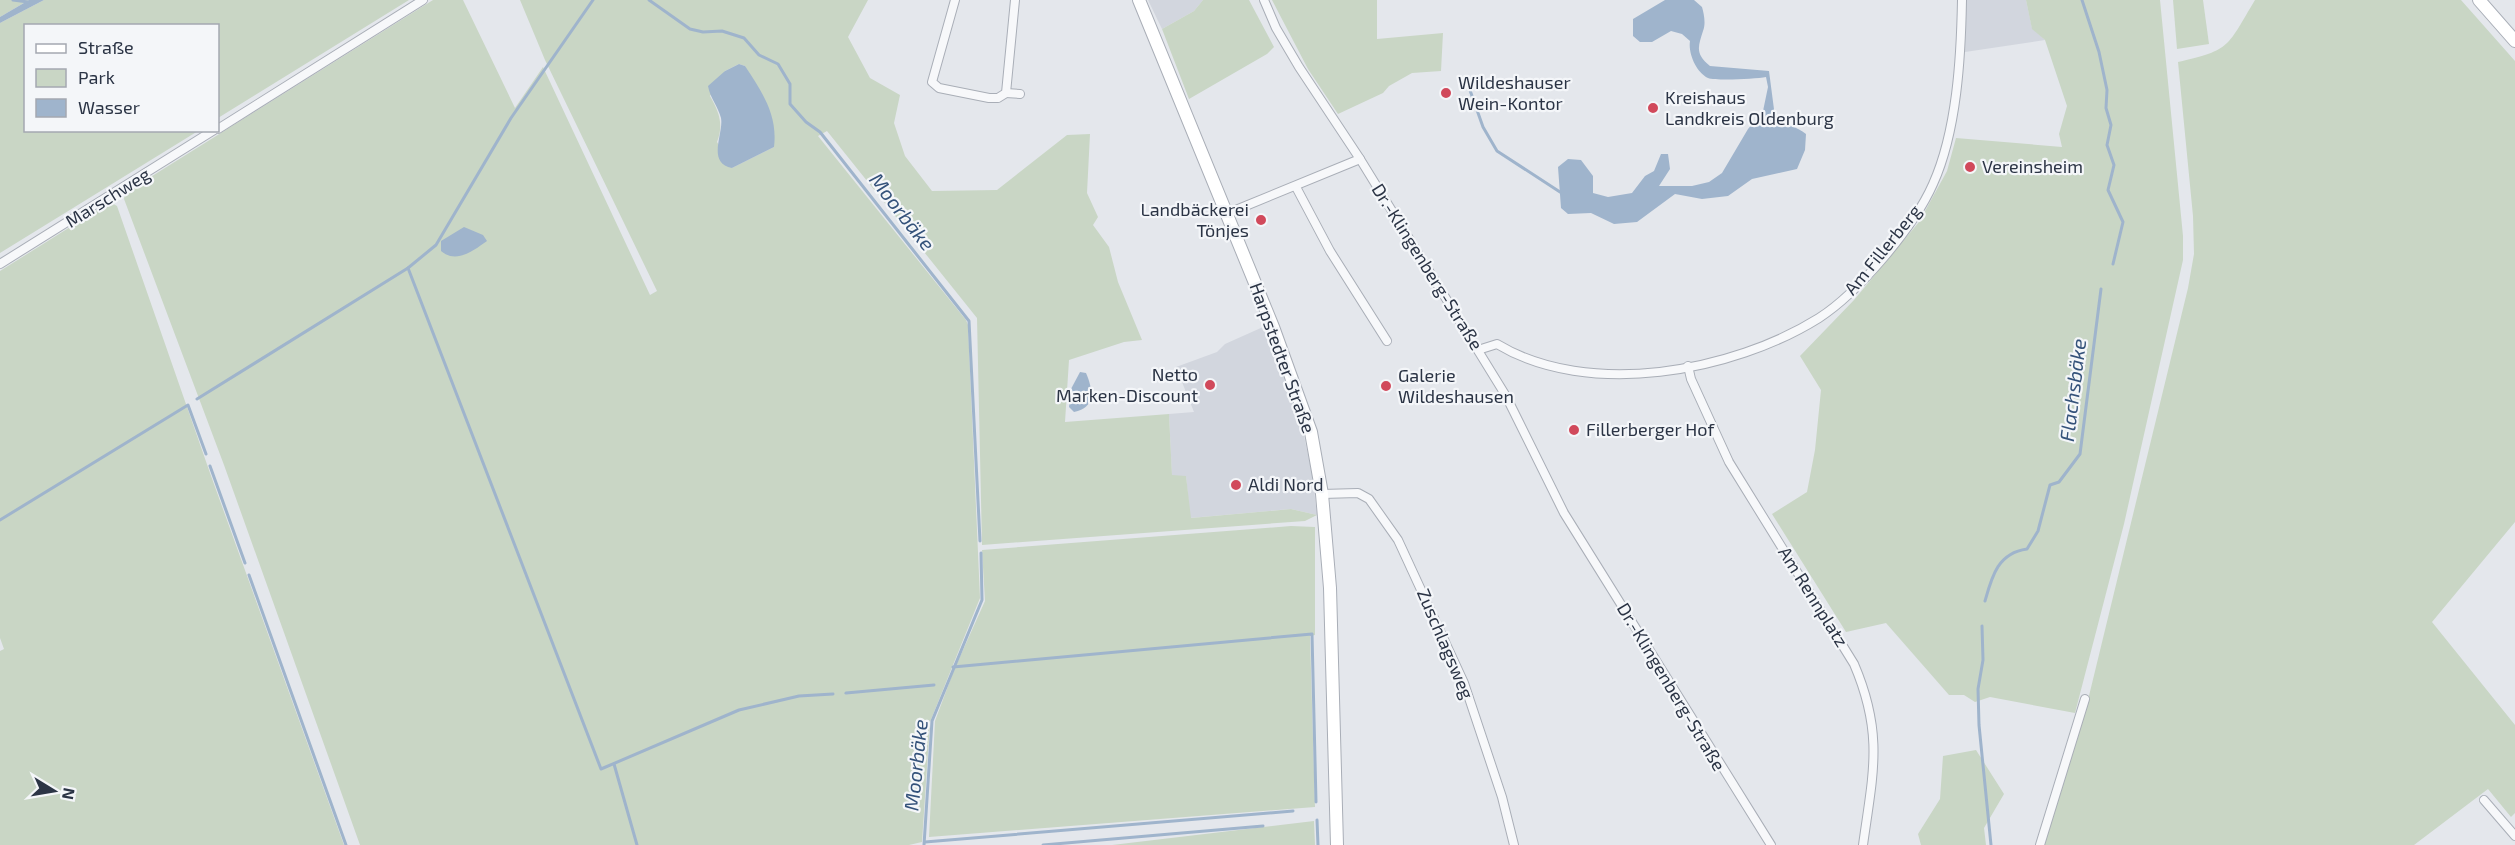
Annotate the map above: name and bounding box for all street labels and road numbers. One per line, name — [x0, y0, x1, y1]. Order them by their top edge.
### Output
street label: Marschweg — [61, 162, 154, 232]
street label: Dr.-Klingenberg-Straße — [1368, 179, 1488, 354]
street label: Am Fillerberg — [1839, 200, 1925, 299]
street label: Harpstedter Straße — [1245, 279, 1320, 436]
street label: Am Rennplatz — [1774, 542, 1853, 651]
street label: Zuschlagsweg — [1413, 585, 1479, 702]
street label: Dr.-Klingenberg-Straße — [1613, 598, 1731, 775]

